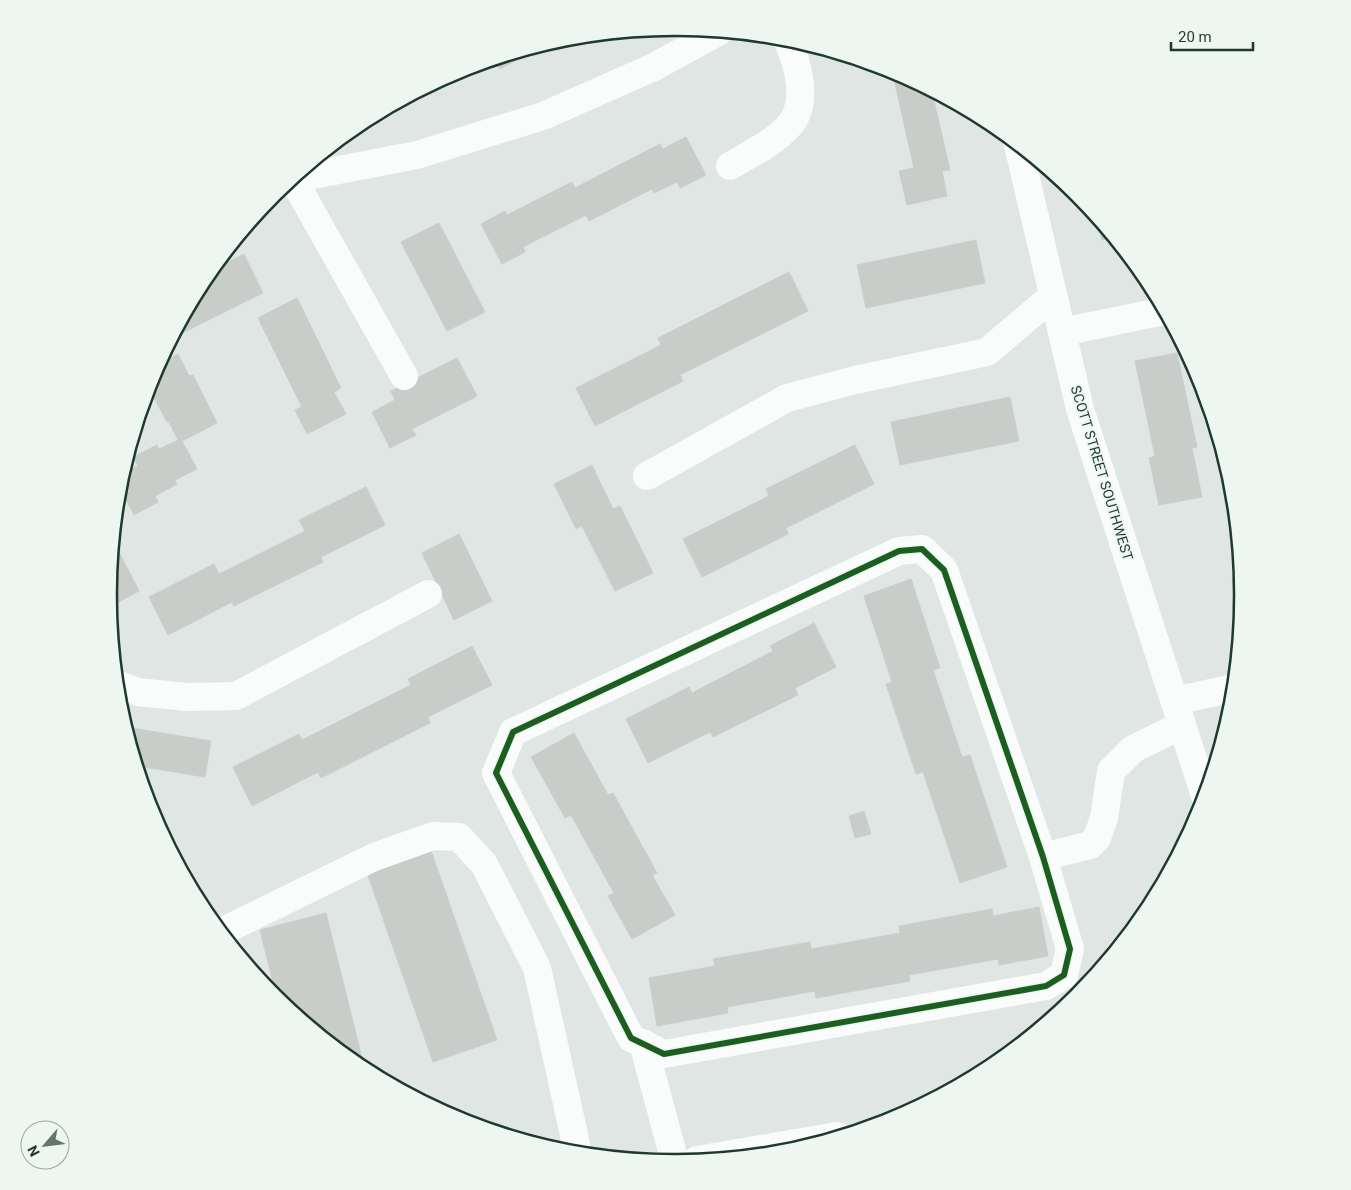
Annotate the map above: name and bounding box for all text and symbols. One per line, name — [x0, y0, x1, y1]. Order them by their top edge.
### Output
scale bar — [1171, 20, 1254, 52]
text: 20 m — [1178, 28, 1212, 46]
street label: SCOTT STREET SOUTHWEST — [1068, 384, 1136, 563]
north arrow — [20, 1120, 70, 1170]
text: N — [24, 1143, 43, 1159]

